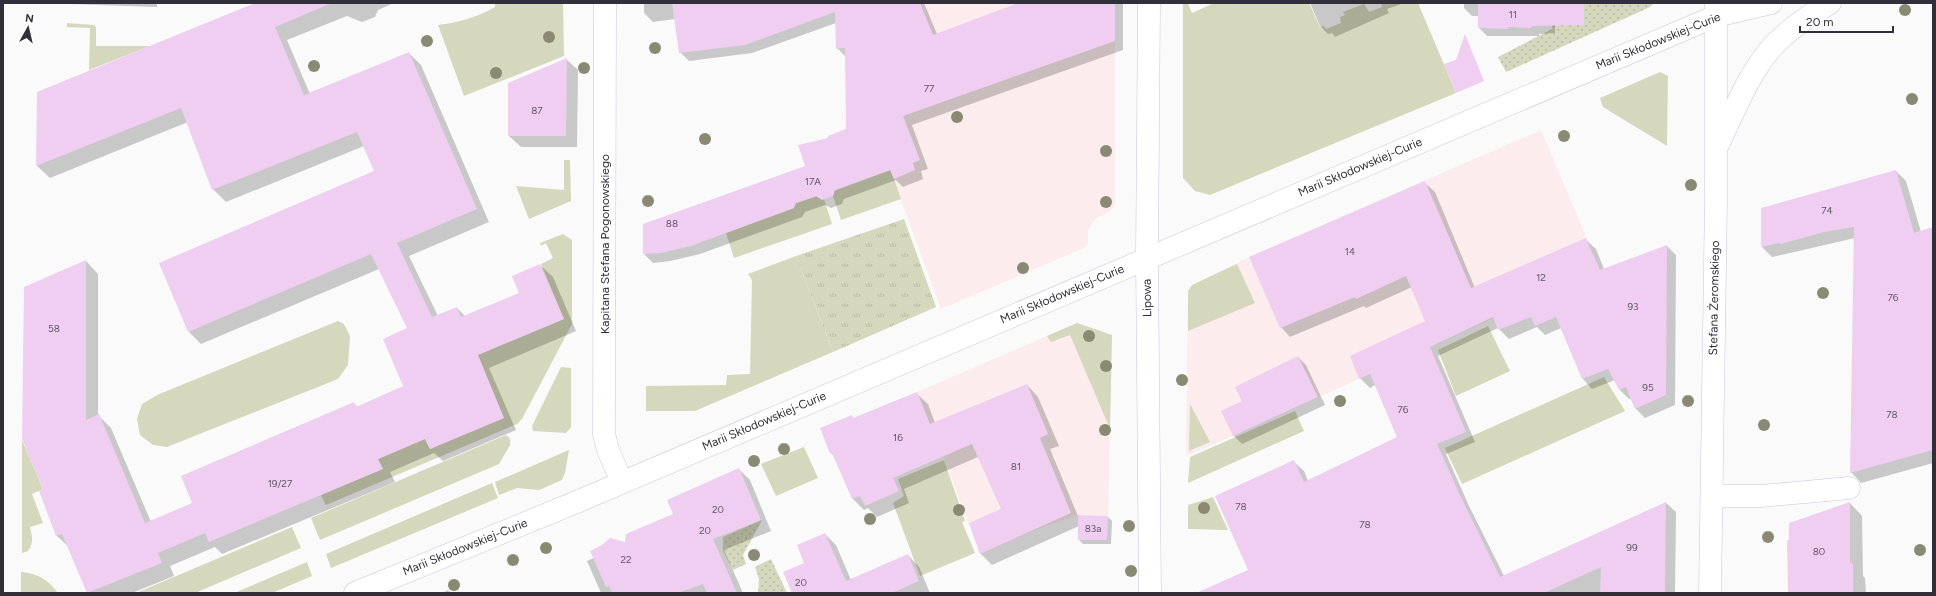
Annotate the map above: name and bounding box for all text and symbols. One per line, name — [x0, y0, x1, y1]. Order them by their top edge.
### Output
north arrow — [8, 8, 48, 48]
house number: 11 — [1509, 8, 1517, 21]
scale bar — [1800, 8, 1893, 34]
street label: Marii Skłodowskiej-Curie — [1594, 9, 1723, 72]
text: N — [24, 12, 34, 26]
text: 20 m — [1806, 15, 1834, 29]
house number: 77 — [924, 82, 935, 95]
house number: 87 — [531, 104, 543, 117]
street label: Marii Skłodowskiej-Curie — [1296, 134, 1425, 199]
street label: Kapitana Stefana Pogonowskiego — [598, 154, 612, 334]
house number: 17A — [805, 175, 821, 188]
house number: 74 — [1821, 204, 1833, 217]
house number: 88 — [666, 217, 678, 230]
street label: Stefana Żeromskiego — [1706, 240, 1722, 356]
house number: 14 — [1345, 245, 1355, 258]
street label: Marii Skłodowskiej-Curie — [998, 261, 1127, 326]
house number: 12 — [1536, 271, 1546, 284]
street label: Lipowa — [1140, 279, 1154, 317]
house number: 76 — [1887, 291, 1899, 304]
house number: 93 — [1627, 300, 1639, 313]
house number: 58 — [48, 322, 60, 335]
house number: 95 — [1642, 381, 1654, 394]
street label: Marii Skłodowskiej-Curie — [700, 388, 829, 453]
house number: 76 — [1397, 403, 1409, 416]
house number: 78 — [1886, 408, 1898, 421]
house number: 16 — [893, 431, 903, 444]
house number: 81 — [1011, 460, 1021, 473]
house number: 19/27 — [268, 477, 293, 490]
house number: 78 — [1235, 500, 1247, 513]
house number: 20 — [712, 503, 724, 516]
street label: Marii Skłodowskiej-Curie — [401, 515, 530, 578]
house number: 78 — [1359, 518, 1371, 531]
house number: 83a — [1085, 522, 1101, 535]
house number: 20 — [699, 524, 711, 537]
house number: 99 — [1626, 541, 1638, 554]
house number: 80 — [1813, 545, 1825, 558]
house number: 22 — [620, 553, 632, 566]
house number: 20 — [795, 576, 807, 589]

